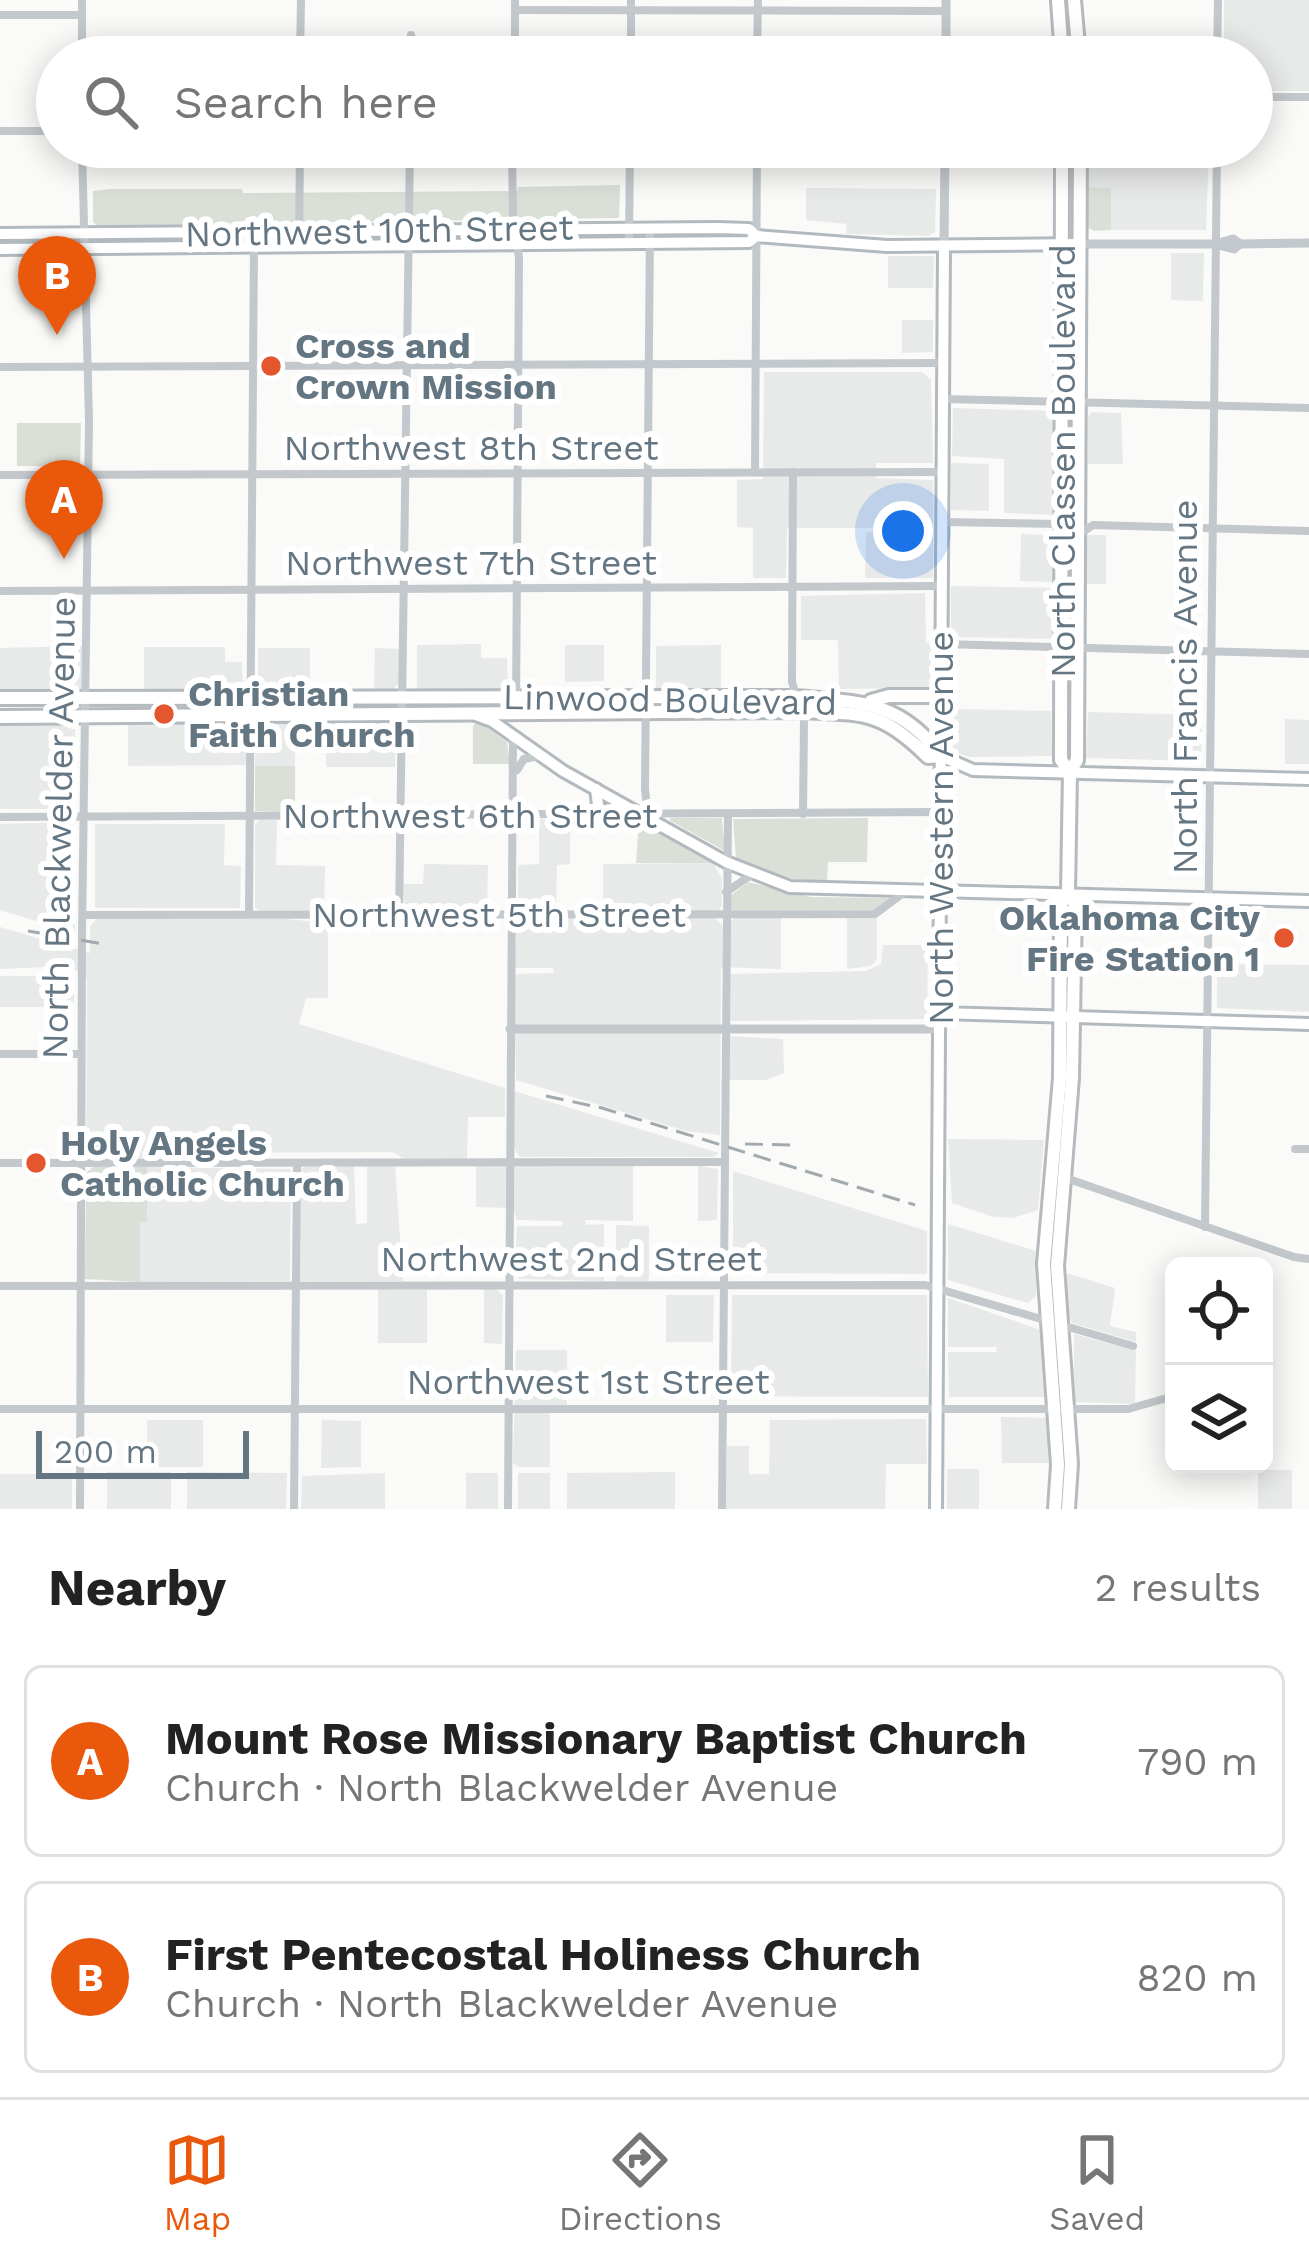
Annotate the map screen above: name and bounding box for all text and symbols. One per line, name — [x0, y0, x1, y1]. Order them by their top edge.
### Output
search box — [36, 36, 1273, 168]
icon: search — [78, 69, 144, 135]
text: Search here — [174, 76, 438, 129]
street label: Northwest 10th Street — [184, 207, 574, 255]
pin: B — [18, 236, 96, 335]
street label: North Classen Boulevard — [1042, 244, 1084, 678]
place label: Cross and Crown Mission — [295, 325, 557, 408]
marker: Cross and Crown Mission — [258, 353, 284, 379]
street label: Northwest 8th Street — [283, 427, 659, 469]
pin: A — [25, 460, 103, 559]
street label: North Francis Avenue — [1164, 499, 1206, 875]
your location — [873, 501, 933, 561]
street label: Northwest 7th Street — [285, 542, 657, 584]
street label: North Blackwelder Avenue — [34, 596, 84, 1060]
street label: North Western Avenue — [920, 631, 962, 1025]
place label: Christian Faith Church — [188, 673, 416, 756]
street label: Linwood Boulevard — [502, 676, 838, 724]
marker: Christian Faith Church — [151, 701, 177, 727]
street label: Northwest 6th Street — [283, 795, 657, 837]
street label: Northwest 5th Street — [312, 894, 686, 936]
place label: Oklahoma City Fire Station 1 — [999, 897, 1261, 980]
marker: Oklahoma City Fire Station 1 — [1271, 925, 1297, 951]
place label: Holy Angels Catholic Church — [60, 1122, 345, 1205]
marker: Holy Angels Catholic Church — [23, 1150, 49, 1176]
street label: Northwest 2nd Street — [380, 1238, 762, 1280]
map controls — [1165, 1257, 1273, 1473]
button: locate — [1165, 1257, 1273, 1365]
street label: Northwest 1st Street — [406, 1361, 770, 1403]
button: layers — [1165, 1365, 1273, 1473]
scale bar — [36, 1425, 249, 1478]
text: 200 m — [54, 1432, 157, 1471]
text: Nearby — [48, 1558, 226, 1617]
text: 2 results — [1095, 1565, 1261, 1610]
text: Mount Rose Missionary Baptist Church — [165, 1712, 1027, 1765]
text: A — [77, 1739, 103, 1784]
text: 790 m — [1137, 1739, 1258, 1784]
text: Church · North Blackwelder Avenue — [165, 1765, 838, 1810]
text: First Pentecostal Holiness Church — [165, 1928, 921, 1981]
text: B — [77, 1955, 103, 2000]
text: 820 m — [1137, 1955, 1258, 2000]
text: Church · North Blackwelder Avenue — [165, 1981, 838, 2026]
tab: Map — [164, 2127, 231, 2238]
tab: Directions — [559, 2127, 722, 2238]
tab: Saved — [1049, 2127, 1145, 2238]

